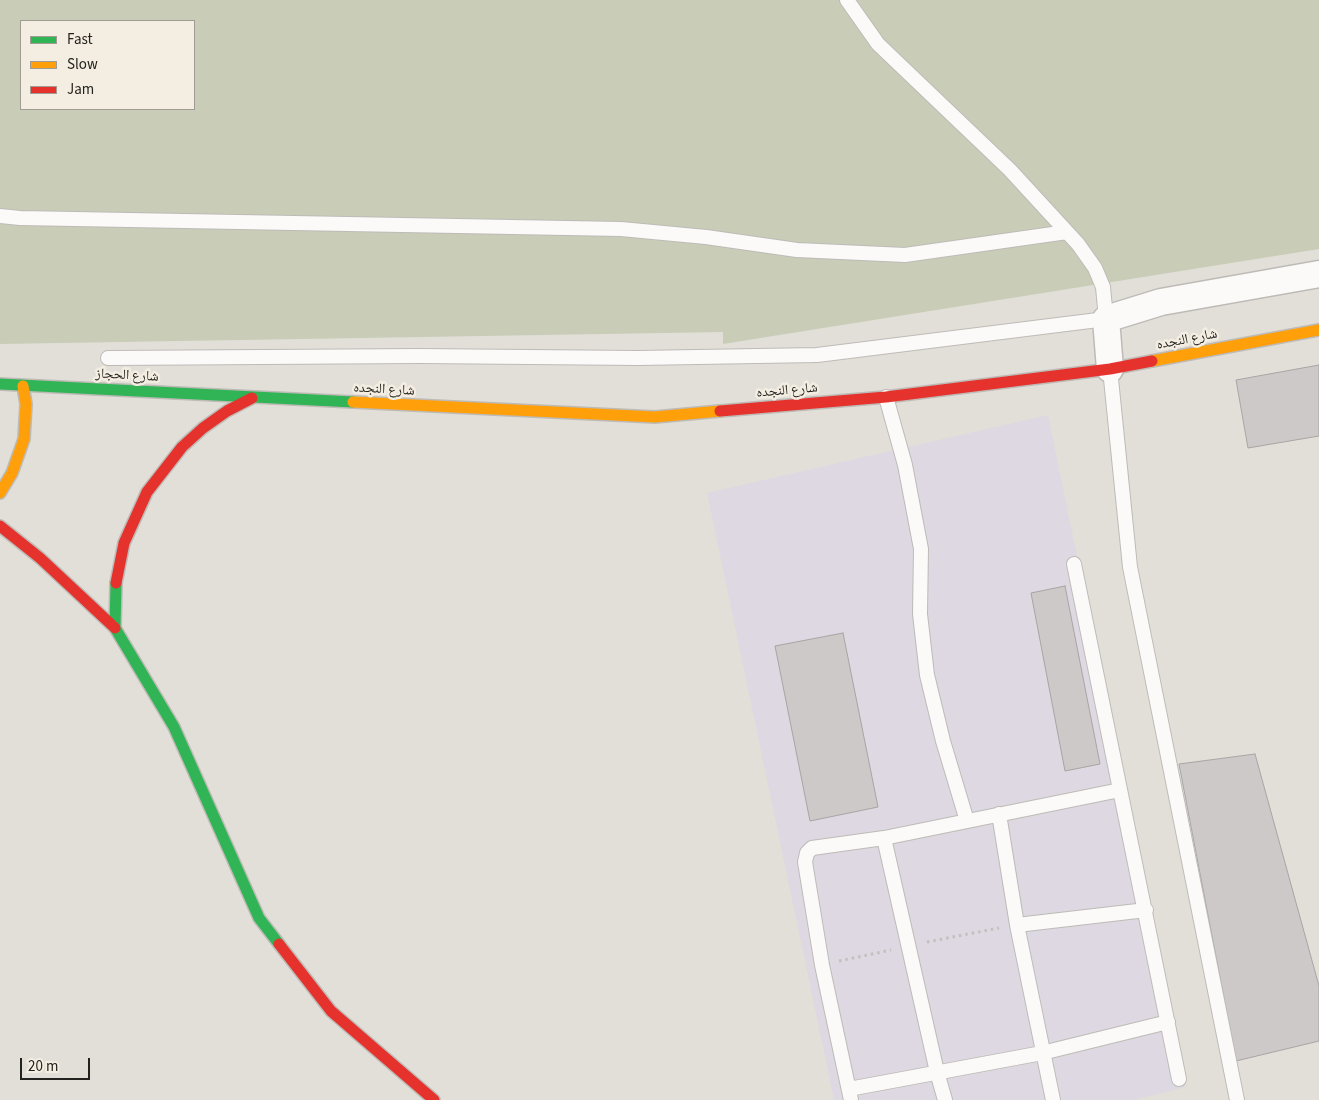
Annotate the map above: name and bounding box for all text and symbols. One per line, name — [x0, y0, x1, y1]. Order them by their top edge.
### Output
legend — [20, 20, 195, 110]
text: Fast — [67, 29, 93, 50]
text: Slow — [67, 54, 98, 75]
text: Jam — [67, 79, 94, 100]
street label: شارع النجده — [1155, 326, 1219, 354]
street label: شارع الحجاز — [95, 366, 159, 386]
street label: شارع النجده — [353, 380, 415, 400]
street label: شارع النجده — [756, 380, 818, 402]
scale bar — [22, 1048, 92, 1080]
text: 20 m — [28, 1056, 58, 1077]

